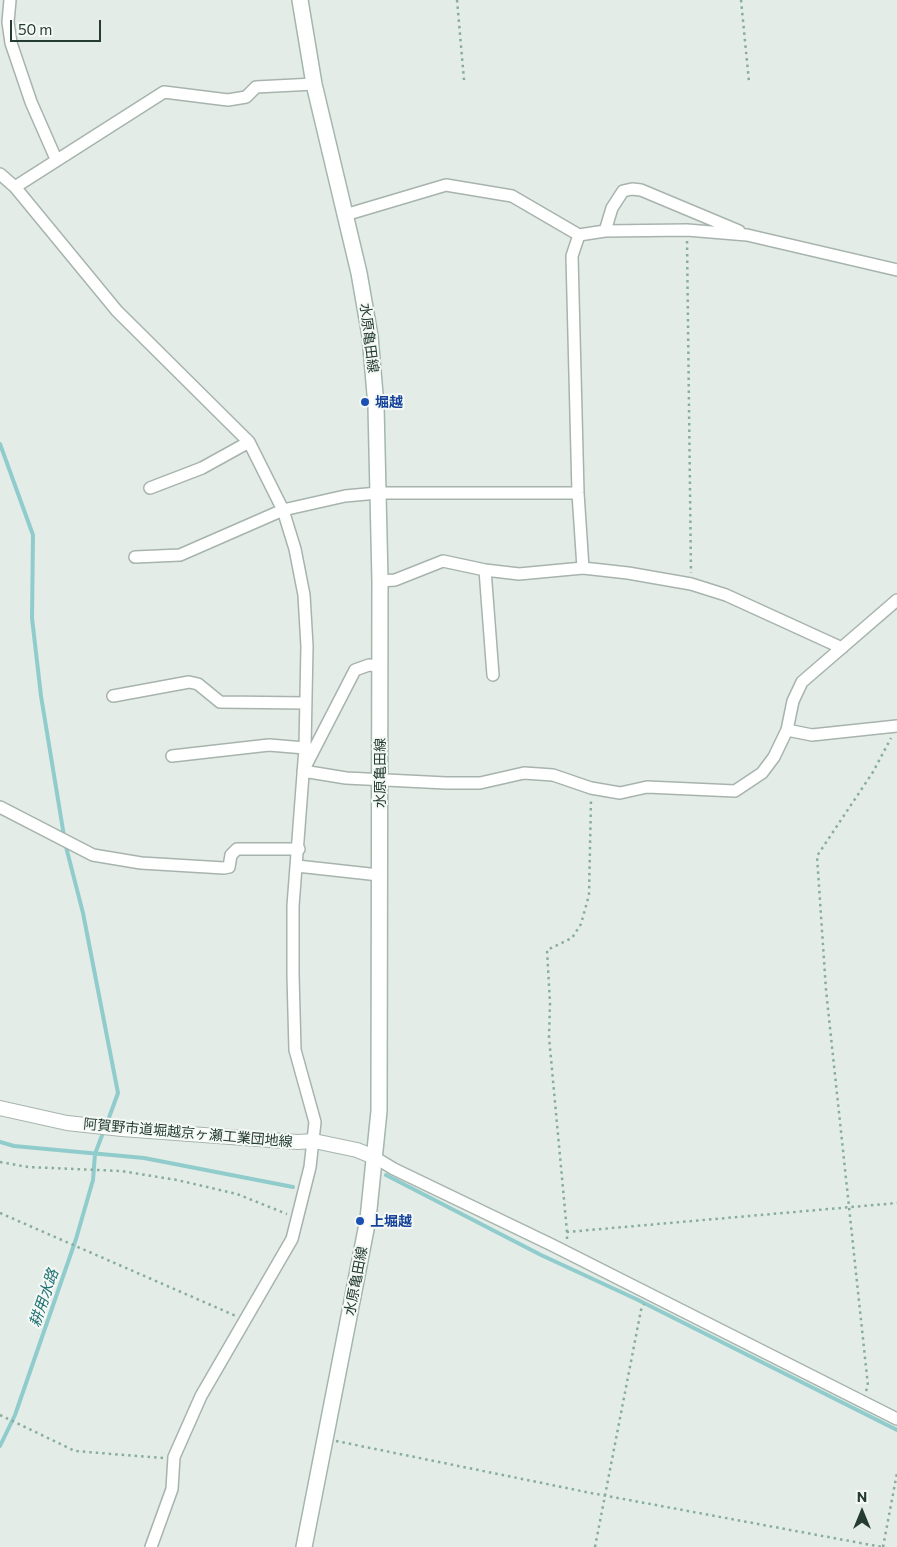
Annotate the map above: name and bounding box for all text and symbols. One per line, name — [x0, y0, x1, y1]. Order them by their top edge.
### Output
scale bar — [12, 10, 104, 42]
text: 50 m — [18, 20, 52, 38]
street label: 水原亀田線 — [356, 302, 382, 374]
place label: 堀越 — [375, 394, 403, 410]
marker: 堀越 — [359, 396, 371, 408]
street label: 水原亀田線 — [372, 738, 388, 808]
street label: 阿賀野市道堀越京ヶ瀬工業団地線 — [83, 1115, 293, 1151]
place label: 上堀越 — [370, 1213, 412, 1229]
marker: 上堀越 — [354, 1215, 366, 1227]
street label: 水原亀田線 — [341, 1245, 371, 1317]
water label: 耕用水路 — [26, 1267, 62, 1329]
north arrow — [837, 1487, 887, 1537]
text: N — [857, 1488, 867, 1505]

